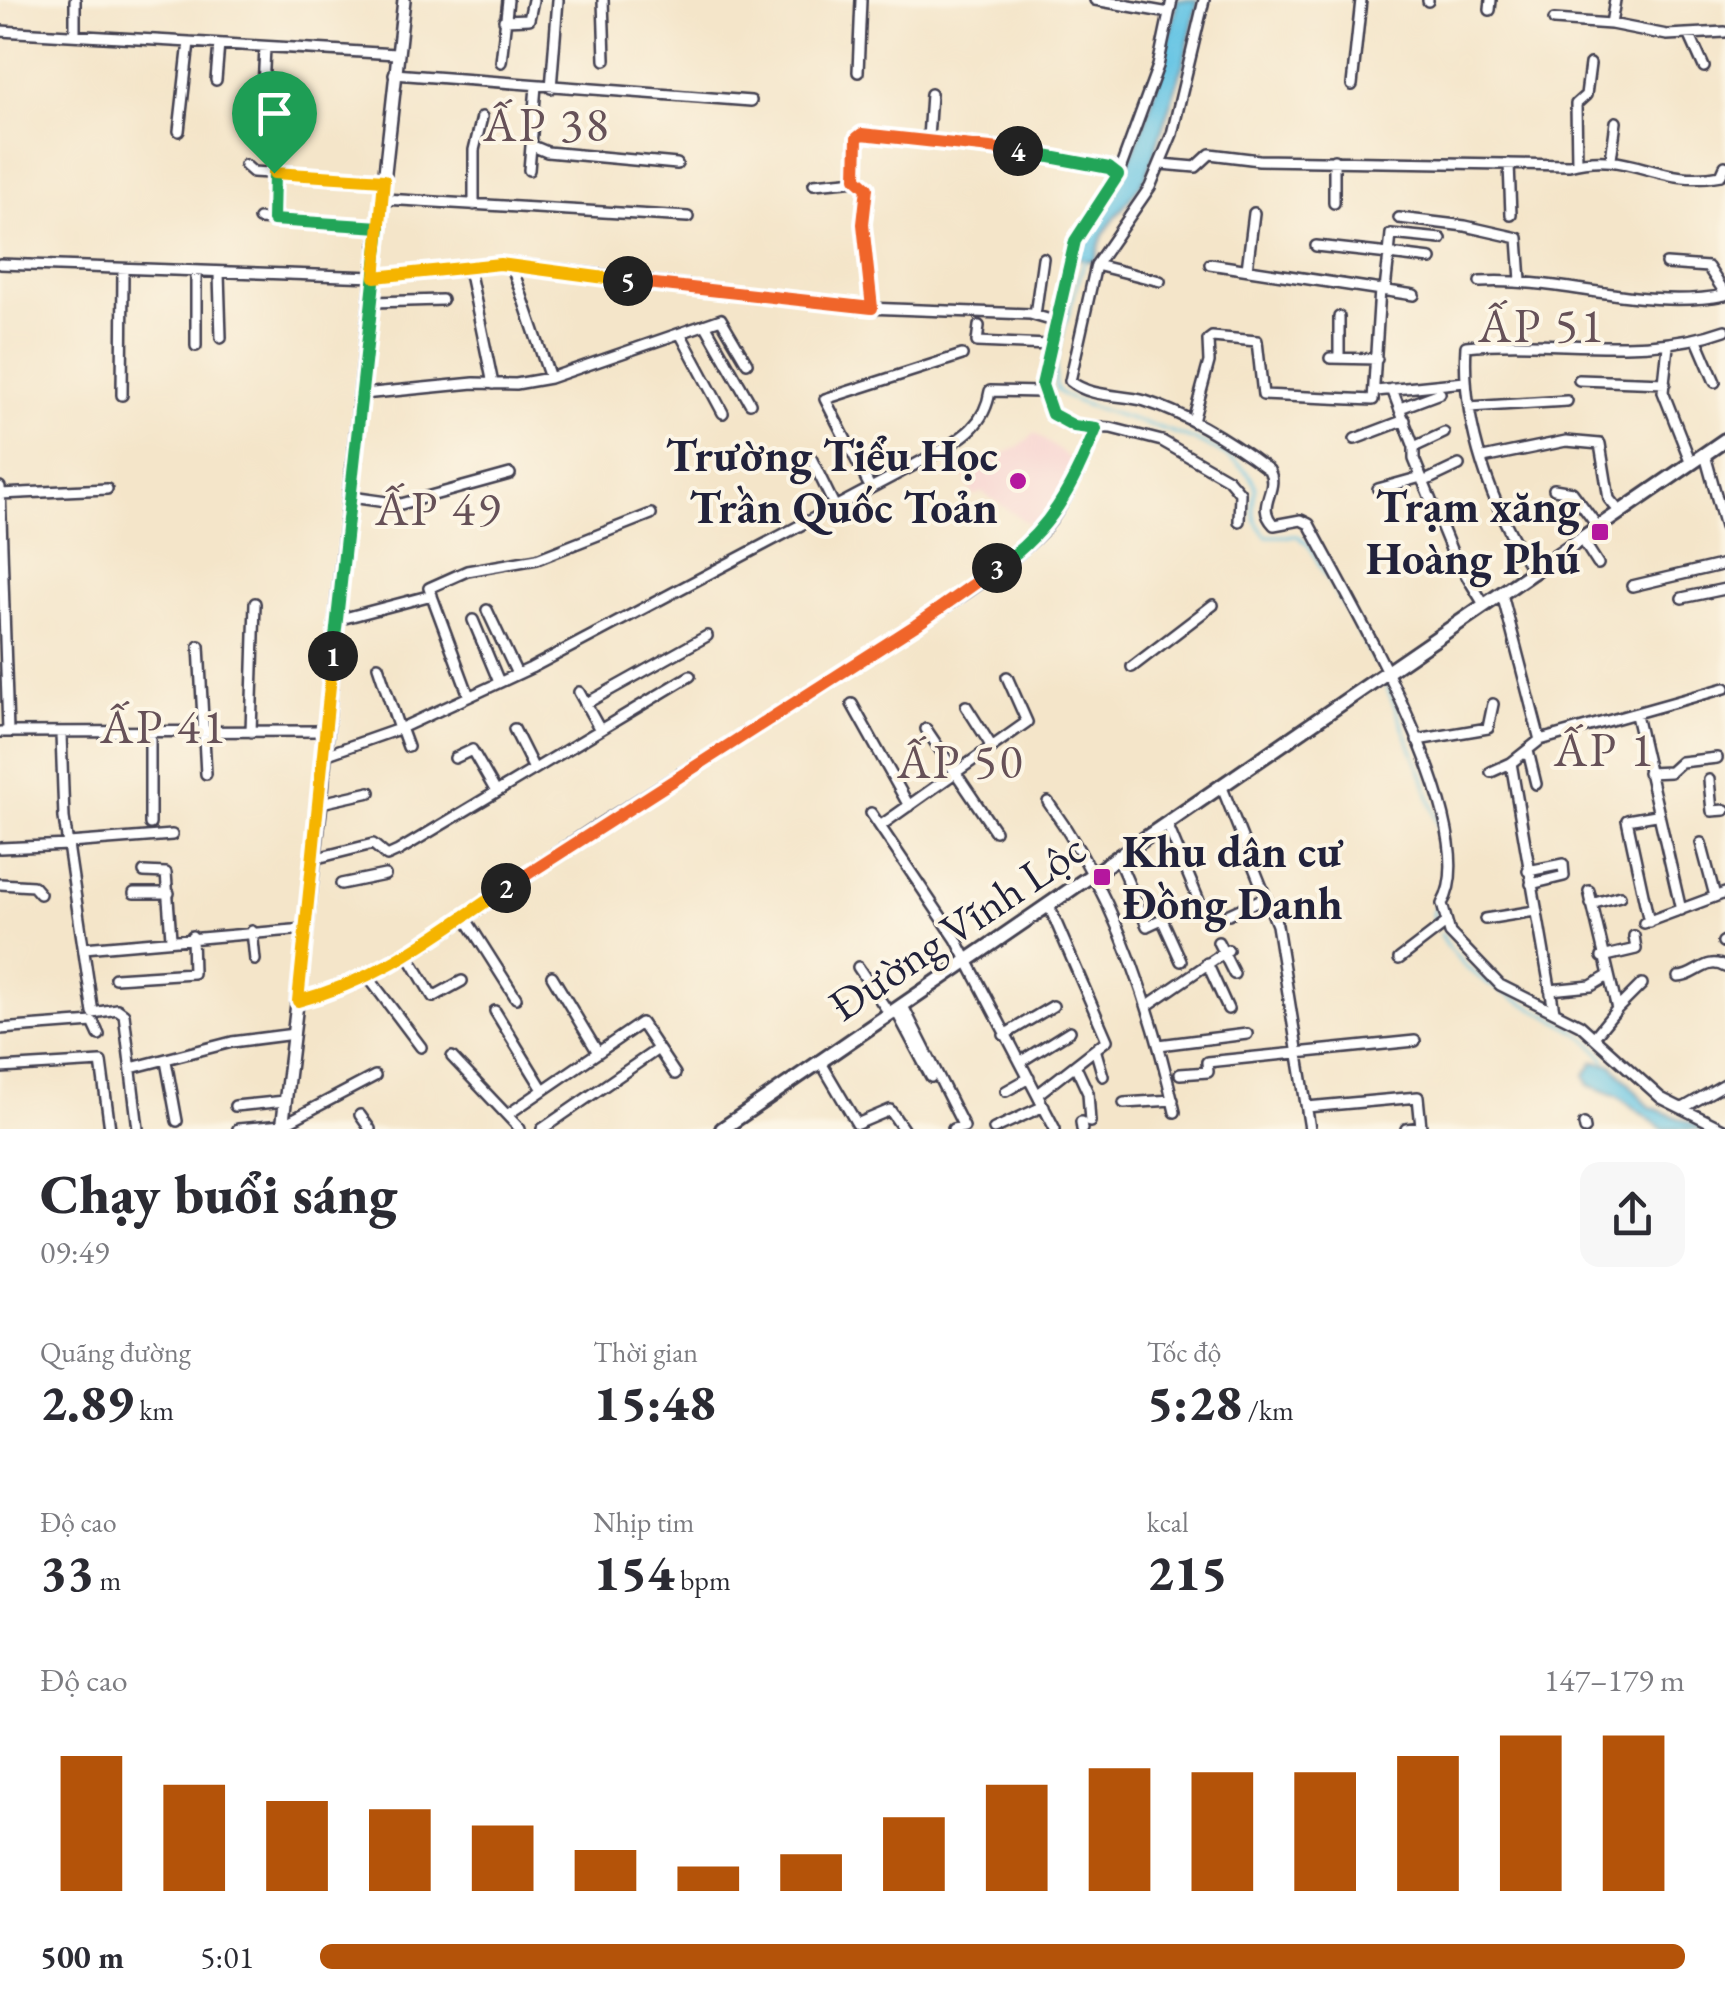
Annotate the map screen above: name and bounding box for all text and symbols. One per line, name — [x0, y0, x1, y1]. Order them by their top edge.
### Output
pin — [232, 71, 317, 174]
icon: arrive — [247, 86, 302, 141]
district label: ẤP 38 — [482, 93, 611, 155]
pin: 4 — [993, 126, 1043, 176]
text: 4 — [1011, 133, 1025, 169]
pin: 5 — [603, 256, 653, 306]
text: 5 — [621, 263, 635, 299]
district label: ẤP 51 — [1477, 294, 1606, 356]
place label: Trường Tiểu Học Trần Quốc Toản — [666, 426, 998, 536]
marker: Trường Tiểu Học Trần Quốc Toản — [1007, 470, 1029, 492]
district label: ẤP 49 — [374, 477, 503, 539]
place label: Trạm xăng Hoàng Phú — [1366, 477, 1580, 588]
marker: Trạm xăng Hoàng Phú — [1589, 521, 1611, 543]
pin: 3 — [972, 543, 1022, 593]
text: 3 — [990, 550, 1004, 586]
pin: 1 — [308, 631, 358, 681]
text: 1 — [326, 638, 340, 674]
district label: ẤP 41 — [99, 695, 228, 757]
district label: ẤP 1 — [1553, 718, 1656, 780]
district label: ẤP 50 — [896, 730, 1025, 792]
street label: Đường Vĩnh Lộc — [817, 819, 1097, 1033]
place label: Khu dân cư Đồng Danh — [1122, 822, 1344, 933]
pin: 2 — [481, 863, 531, 913]
marker: Khu dân cư Đồng Danh — [1091, 866, 1113, 888]
text: 2 — [499, 870, 513, 906]
text: Chạy buổi sáng — [40, 1158, 397, 1229]
button: share — [1580, 1162, 1685, 1267]
text: 09:49 — [40, 1231, 109, 1273]
text: Quãng đường — [40, 1334, 191, 1370]
text: Thời gian — [593, 1334, 698, 1370]
text: Tốc độ — [1147, 1334, 1221, 1370]
text: 2.89 — [40, 1370, 134, 1435]
text: 15:48 — [593, 1370, 716, 1435]
text: 5:28 — [1147, 1370, 1242, 1435]
text: km — [134, 1392, 174, 1428]
text: /km — [1242, 1392, 1294, 1428]
text: Độ cao — [40, 1504, 117, 1540]
text: Nhịp tim — [593, 1504, 694, 1540]
text: kcal — [1147, 1504, 1189, 1540]
text: 33 — [40, 1540, 94, 1605]
text: 154 — [593, 1540, 674, 1605]
text: 215 — [1147, 1540, 1228, 1605]
text: m — [94, 1562, 121, 1598]
text: bpm — [674, 1562, 731, 1598]
text: Độ cao — [40, 1659, 128, 1701]
text: 147–179 m — [1544, 1659, 1685, 1701]
text: 500 m — [40, 1936, 124, 1978]
text: 5:01 — [200, 1936, 254, 1978]

